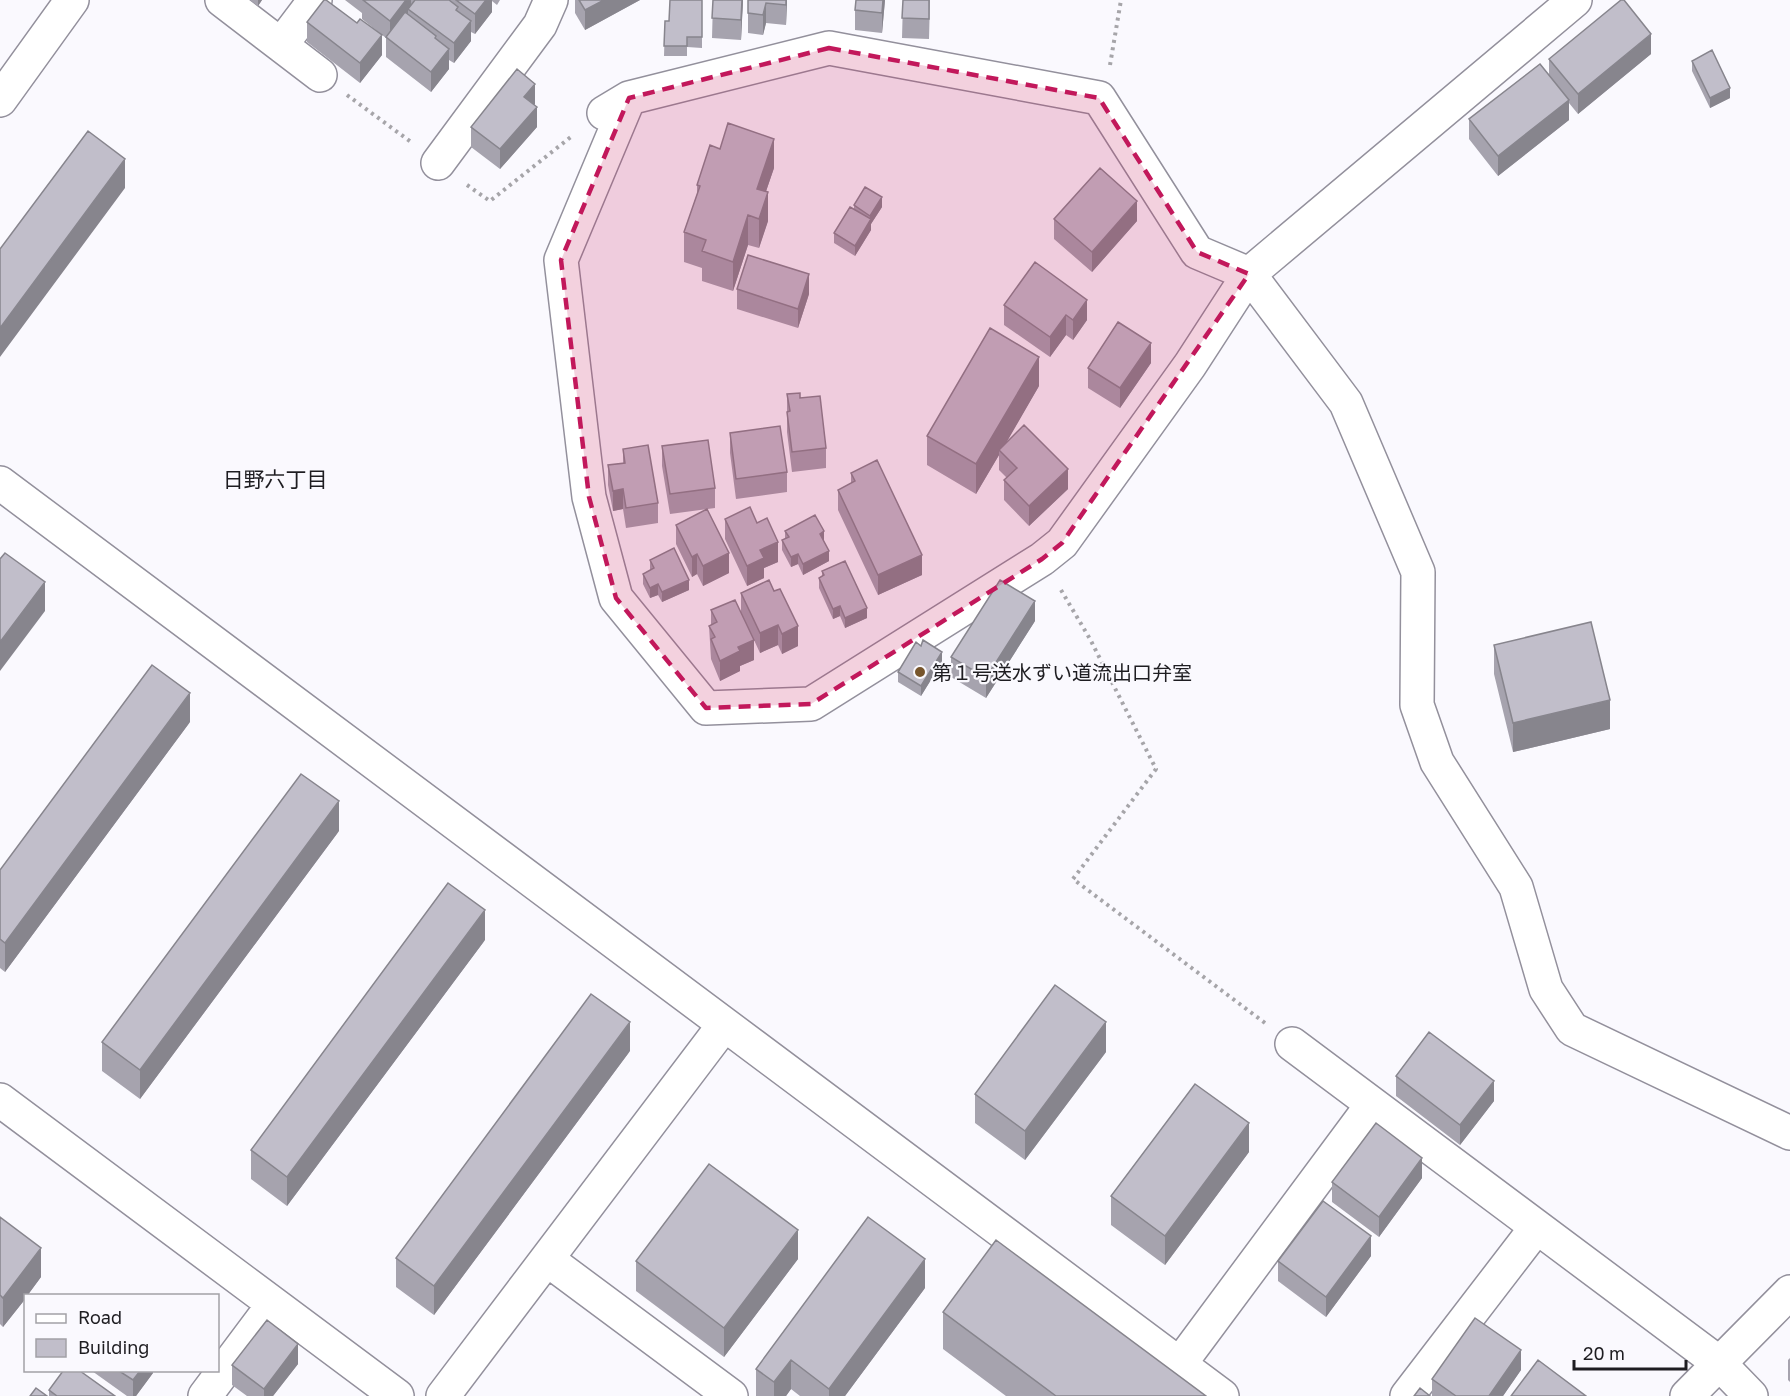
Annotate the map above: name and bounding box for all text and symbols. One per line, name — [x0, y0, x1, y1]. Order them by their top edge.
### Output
district label: 日野六丁目 — [223, 466, 328, 492]
place label: 第１号送水ずい道流出口弁室 — [932, 660, 1192, 684]
marker: 第１号送水ずい道流出口弁室 — [913, 665, 927, 679]
legend — [24, 1294, 219, 1372]
text: Road — [78, 1306, 122, 1328]
scale bar — [1574, 1333, 1686, 1371]
text: Building — [78, 1336, 149, 1358]
text: 20 m — [1583, 1342, 1625, 1364]

